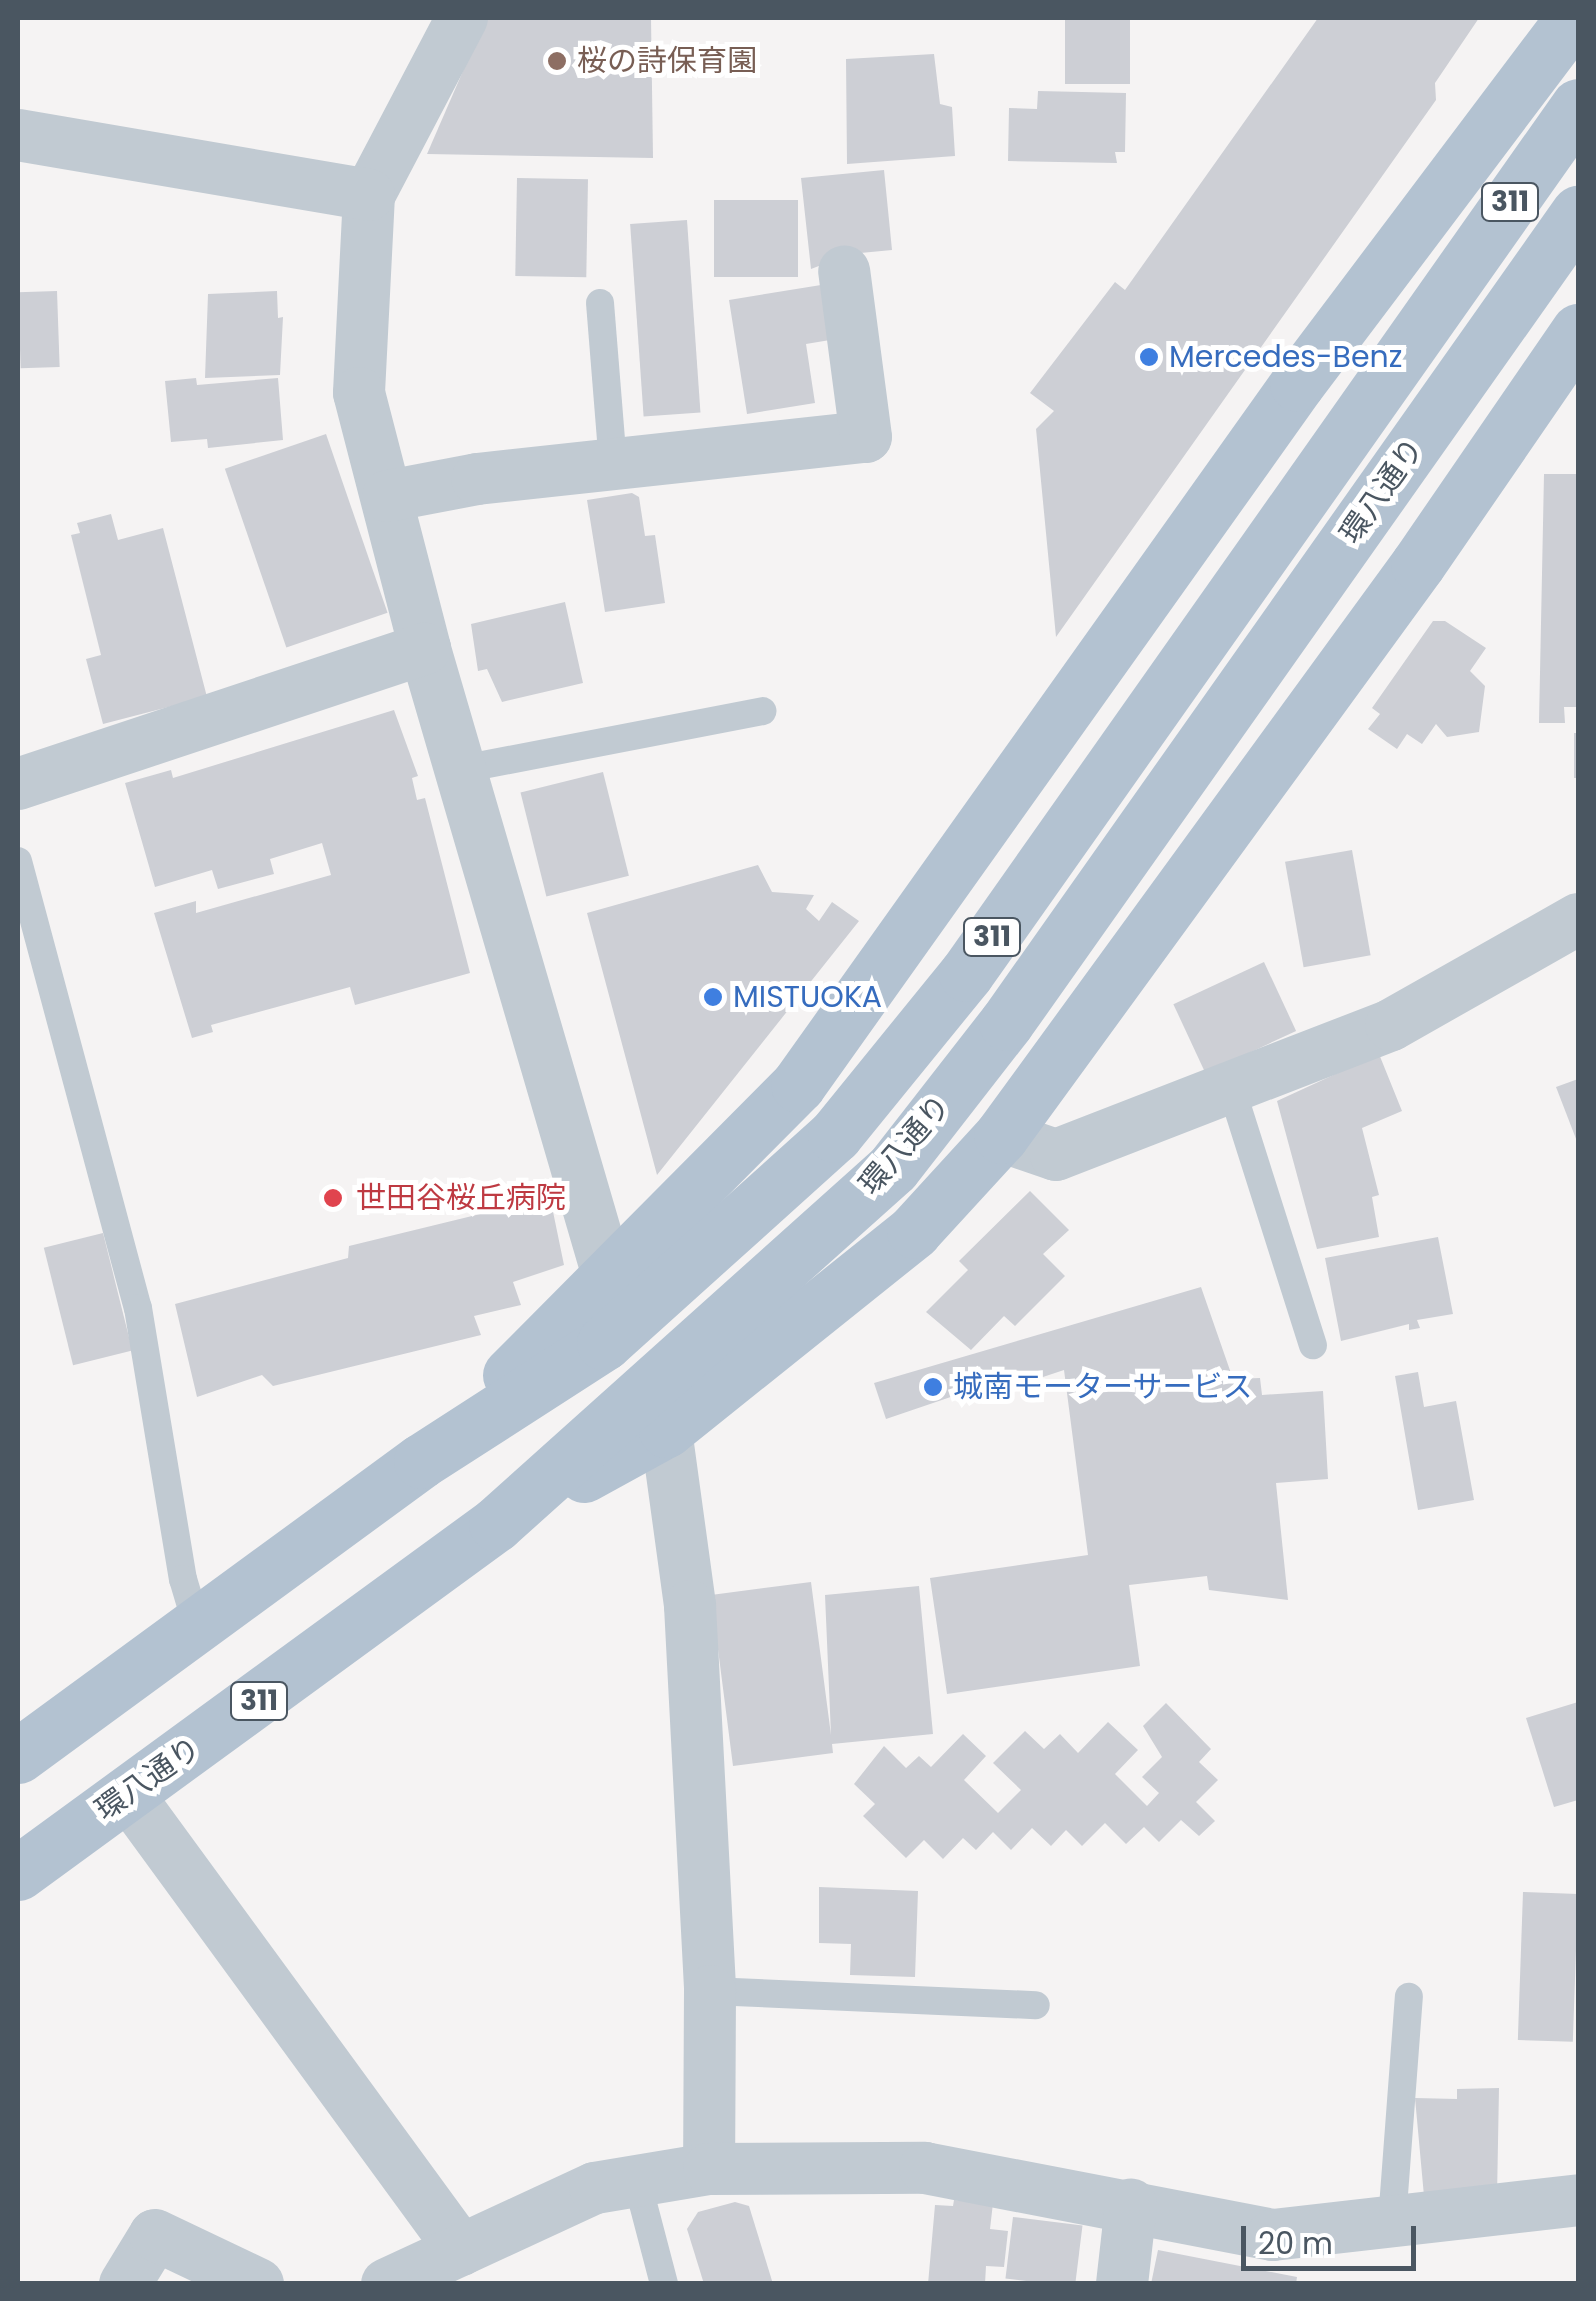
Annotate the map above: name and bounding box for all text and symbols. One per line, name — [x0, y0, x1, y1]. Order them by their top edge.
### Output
place label: 桜の詩保育園 — [577, 43, 757, 79]
marker: 桜の詩保育園 — [546, 50, 568, 72]
road number: 311 — [1480, 179, 1540, 225]
place label: Mercedes-Benz — [1169, 339, 1402, 375]
marker: Mercedes-Benz — [1138, 346, 1160, 368]
street label: 環八通り — [1333, 432, 1431, 550]
road number: 311 — [962, 914, 1022, 960]
place label: MISTUOKA — [733, 979, 882, 1015]
marker: MISTUOKA — [702, 986, 724, 1008]
street label: 環八通り — [852, 1088, 958, 1202]
place label: 世田谷桜丘病院 — [356, 1180, 566, 1216]
marker: 世田谷桜丘病院 — [320, 1185, 346, 1211]
place label: 城南モーターサービス — [953, 1369, 1253, 1405]
marker: 城南モーターサービス — [922, 1376, 944, 1398]
road number: 311 — [229, 1678, 289, 1724]
street label: 環八通り — [89, 1730, 207, 1828]
scale bar — [1246, 2206, 1421, 2268]
text: 20 m — [1258, 2222, 1333, 2265]

